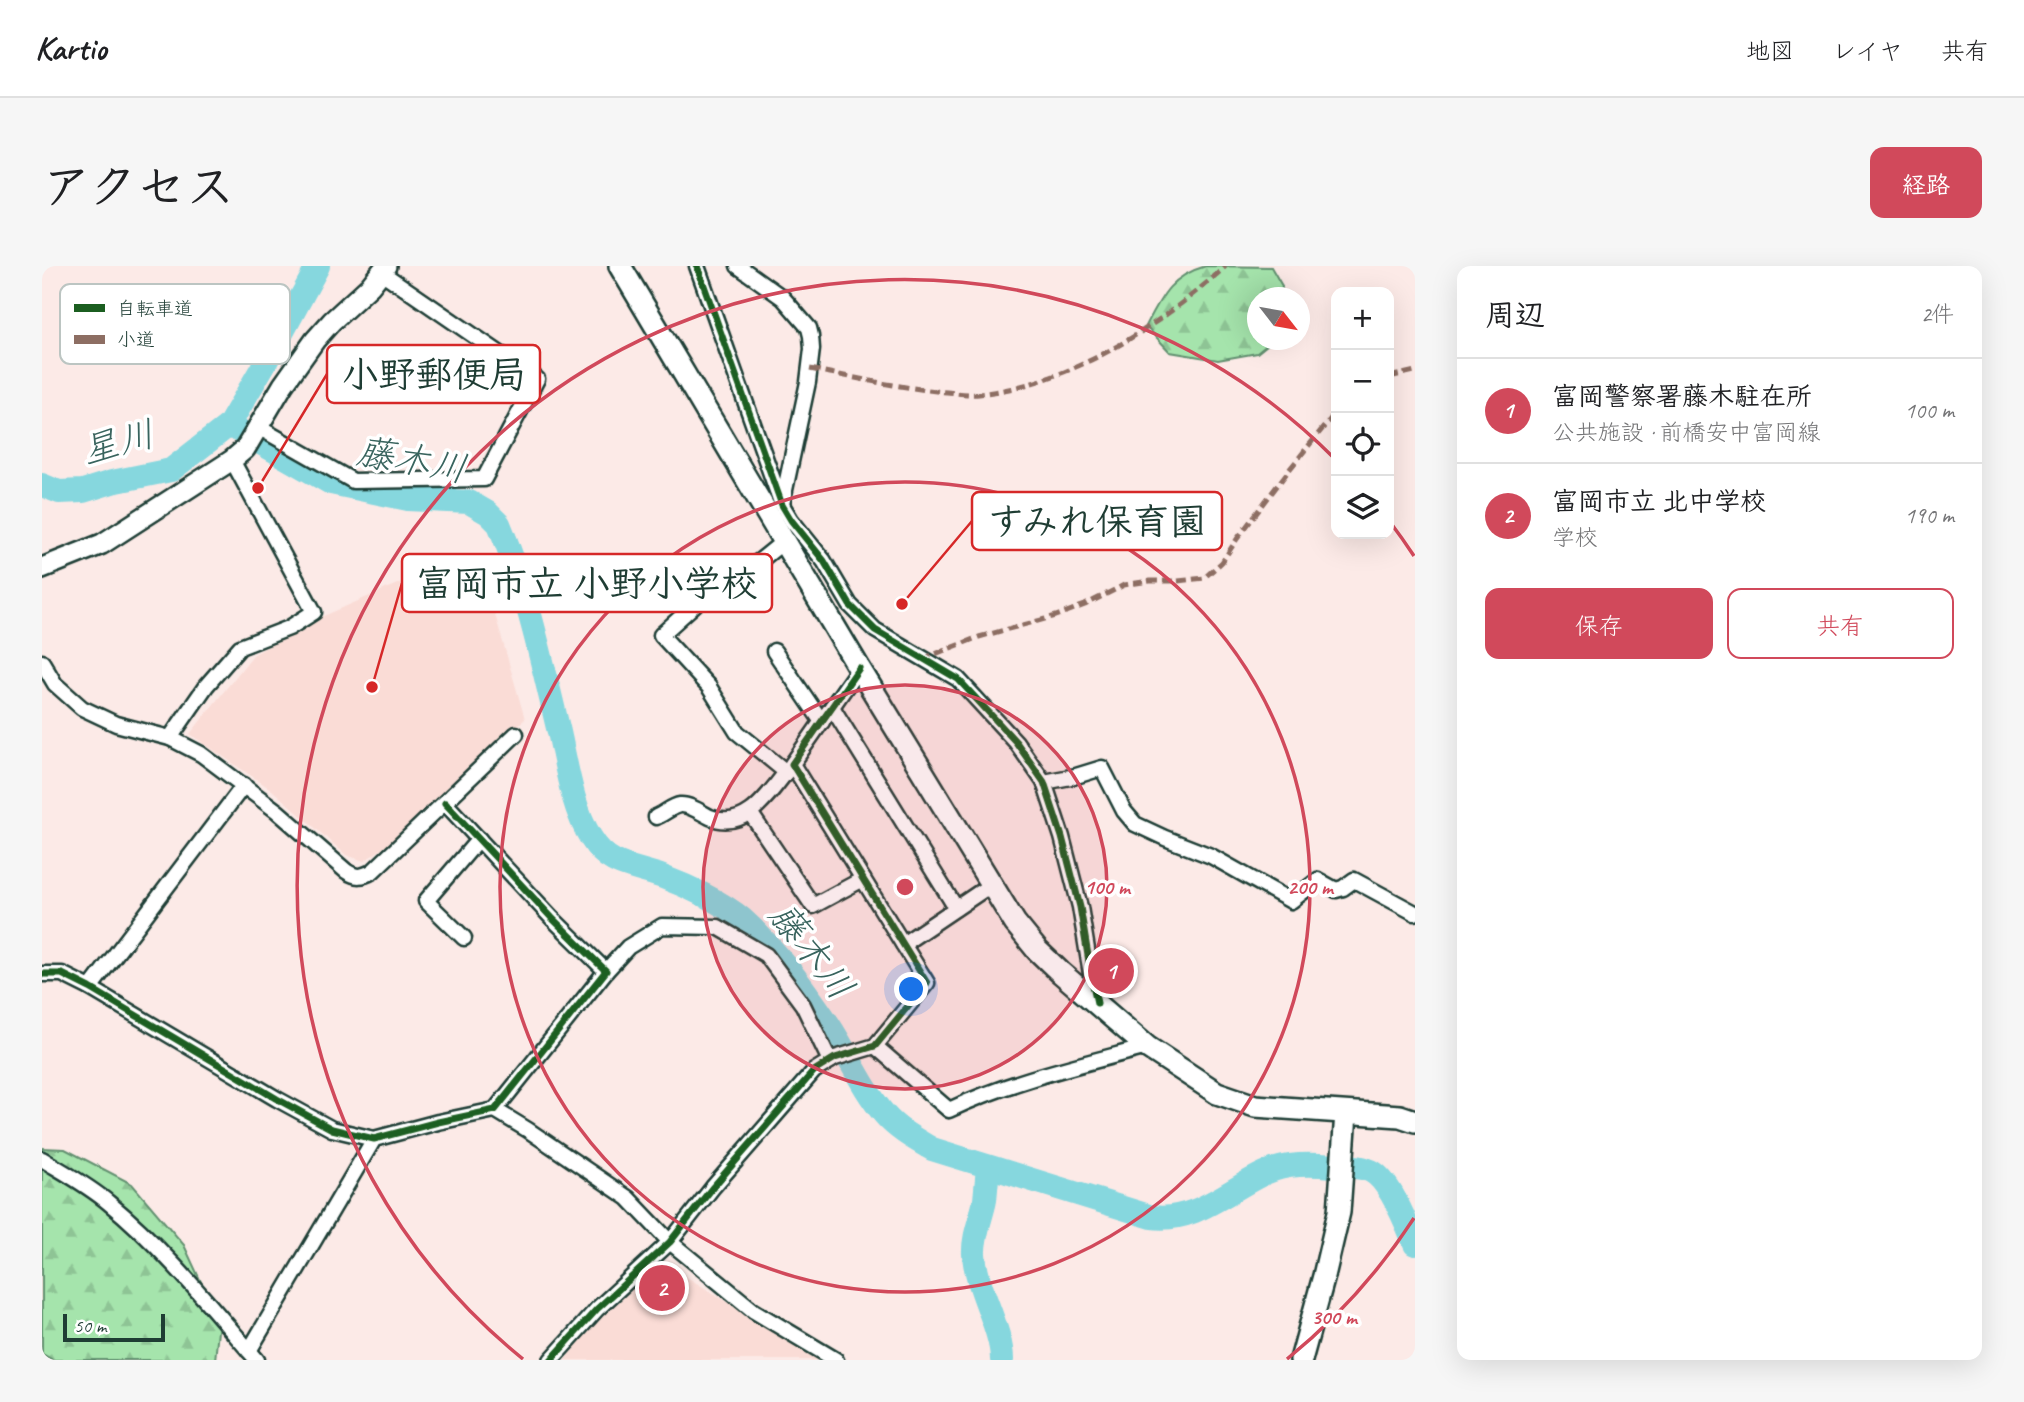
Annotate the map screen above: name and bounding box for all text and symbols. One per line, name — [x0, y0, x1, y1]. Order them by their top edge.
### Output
text: Kartio — [35, 27, 106, 69]
text: 地図 — [1746, 36, 1794, 66]
text: レイヤ — [1832, 36, 1903, 66]
text: 共有 — [1941, 36, 1989, 66]
button: 経路 — [1870, 147, 1982, 218]
text: アクセス — [42, 156, 235, 218]
legend — [60, 284, 290, 364]
north arrow — [1247, 287, 1310, 350]
map controls — [1331, 287, 1394, 539]
button: + — [1331, 287, 1394, 350]
text: 周辺 — [1485, 296, 1545, 334]
text: 自転車道 — [117, 297, 193, 321]
text: 2件 — [1921, 300, 1954, 329]
text: 小道 — [117, 328, 155, 352]
callout: 小野郵便局 — [327, 345, 540, 403]
button: − — [1331, 350, 1394, 413]
text: 小野郵便局 — [342, 351, 527, 398]
text: 富岡警察署藤木駐在所 — [1552, 380, 1812, 413]
text: 1 — [1503, 396, 1513, 425]
text: 100 m — [1905, 396, 1954, 425]
water label: 星川 — [76, 410, 160, 474]
button: locate — [1331, 413, 1394, 476]
text: 公共施設 · 前橋安中富岡線 — [1552, 418, 1820, 447]
water label: 藤木川 — [353, 427, 471, 493]
button: layers — [1331, 476, 1394, 539]
text: 富岡市立 北中学校 — [1552, 485, 1766, 518]
callout: すみれ保育園 — [972, 492, 1222, 550]
text: すみれ保育園 — [987, 498, 1207, 545]
text: 2 — [1503, 501, 1513, 530]
text: 190 m — [1905, 501, 1954, 530]
text: 学校 — [1552, 523, 1598, 552]
callout: 富岡市立 小野小学校 — [402, 554, 772, 612]
text: 富岡市立 小野小学校 — [416, 560, 758, 607]
button: 保存 — [1485, 588, 1713, 659]
button: 共有 — [1727, 588, 1954, 659]
text: 100 m — [1084, 874, 1132, 900]
text: 200 m — [1287, 874, 1335, 900]
centre of rings — [893, 875, 917, 899]
water label: 藤木川 — [759, 893, 865, 1009]
pin: 1 — [1088, 945, 1134, 997]
your location — [894, 972, 928, 1006]
pin: 2 — [639, 1262, 685, 1314]
text: 300 m — [1311, 1304, 1359, 1330]
scale bar — [63, 1311, 164, 1343]
text: 50 m — [74, 1314, 106, 1338]

